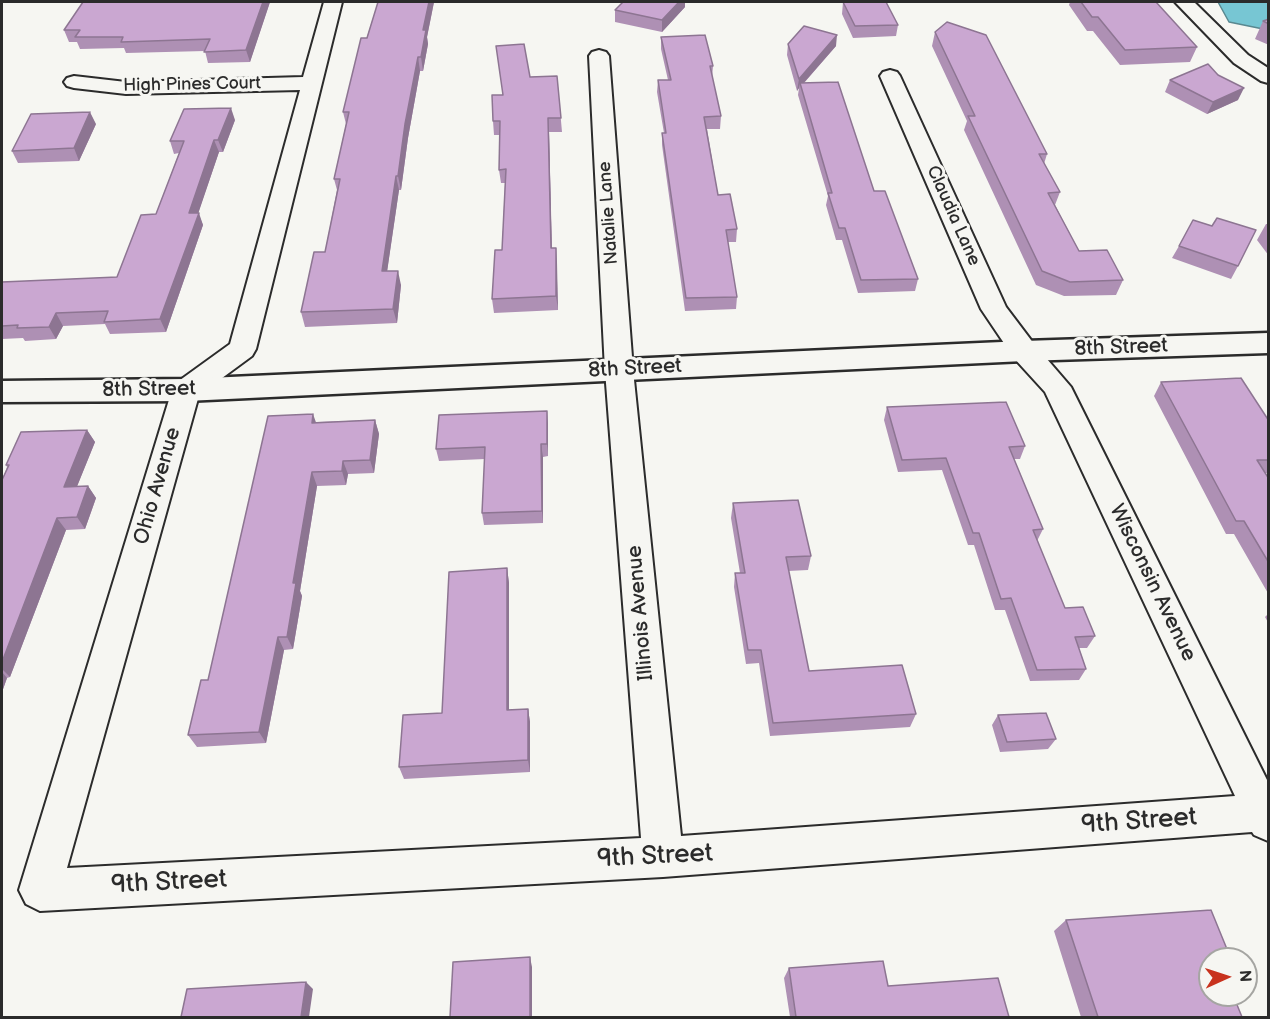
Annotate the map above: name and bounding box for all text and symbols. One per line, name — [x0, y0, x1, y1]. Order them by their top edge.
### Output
street label: High Pines Court — [123, 73, 261, 97]
street label: Natalie Lane — [595, 161, 623, 265]
street label: Claudia Lane — [921, 163, 985, 269]
street label: 8th Street — [1074, 334, 1168, 362]
street label: 8th Street — [588, 354, 682, 384]
street label: 8th Street — [102, 377, 196, 403]
street label: Ohio Avenue — [129, 425, 187, 547]
street label: Wisconsin Avenue — [1103, 500, 1201, 666]
street label: Illinois Avenue — [623, 544, 659, 682]
street label: 9th Street — [1080, 802, 1198, 842]
street label: 9th Street — [596, 838, 714, 876]
street label: 9th Street — [110, 864, 228, 902]
north arrow — [1198, 947, 1258, 1007]
text: N — [1235, 970, 1254, 983]

